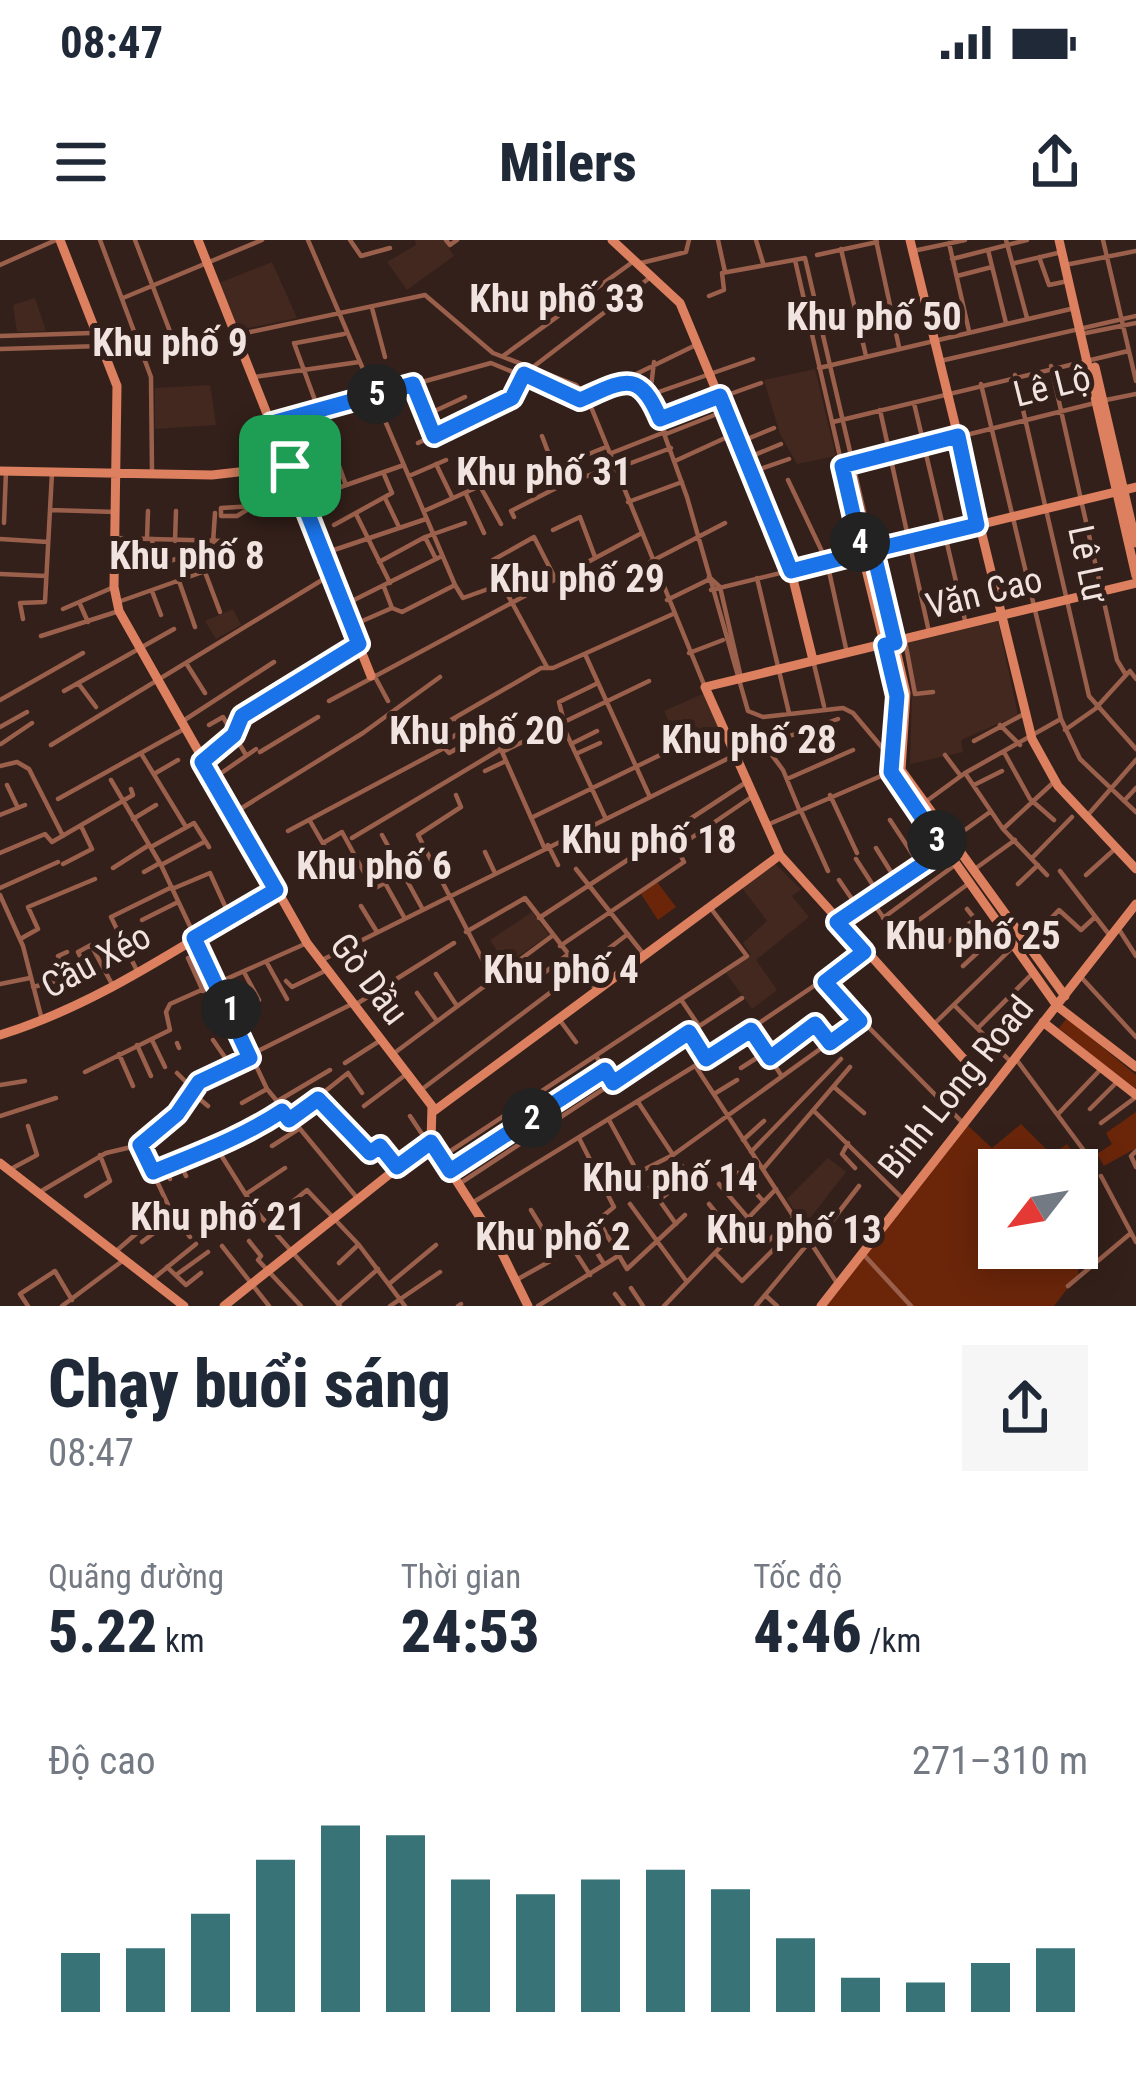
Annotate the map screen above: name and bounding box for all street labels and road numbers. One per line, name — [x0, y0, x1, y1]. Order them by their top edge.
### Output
street label: Lê Lộ — [1009, 356, 1095, 416]
street label: Lê Lư — [1059, 521, 1117, 607]
street label: Văn Cao — [922, 558, 1046, 628]
street label: Cầu Xéo — [34, 915, 158, 1007]
street label: Gò Dầu — [321, 925, 417, 1033]
street label: Binh Long Road — [870, 988, 1042, 1186]

